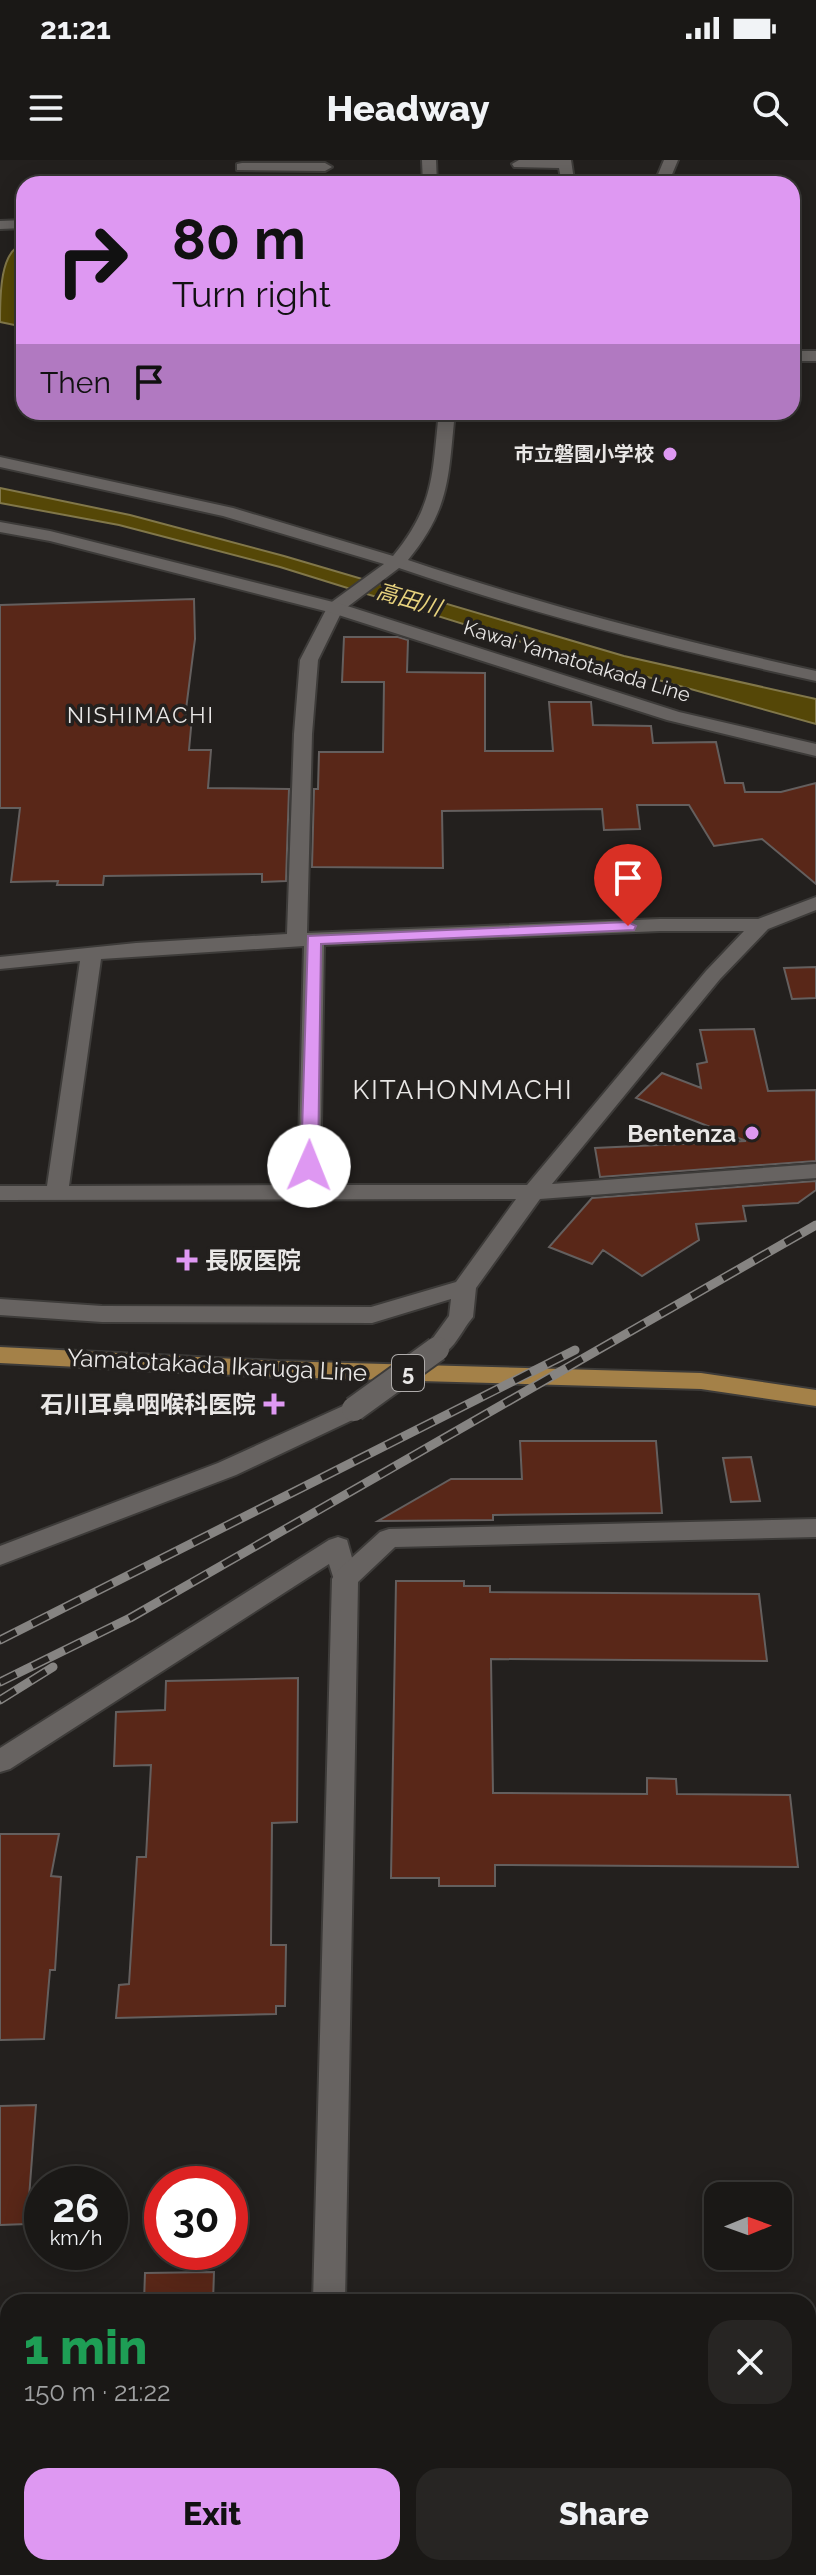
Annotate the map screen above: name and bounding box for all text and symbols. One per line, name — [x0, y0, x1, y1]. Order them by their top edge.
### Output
text: 21:21 — [40, 11, 111, 46]
icon: menu — [24, 86, 68, 130]
icon: search — [748, 86, 792, 130]
text: Headway — [326, 87, 490, 129]
text: 80 m — [172, 206, 306, 272]
icon: right — [40, 208, 144, 312]
text: Turn right — [172, 273, 331, 315]
icon: arrive — [127, 360, 171, 404]
text: Then — [40, 365, 111, 400]
place label: 市立磐園小学校 — [514, 442, 654, 466]
marker: 市立磐園小学校 — [661, 445, 679, 463]
water label: 高田川 — [374, 577, 446, 621]
street label: Kawai Yamatotakada Line — [461, 615, 693, 707]
district label: NISHIMACHI — [67, 702, 215, 728]
pin — [594, 844, 662, 926]
icon: arrive — [606, 856, 650, 900]
district label: KITAHONMACHI — [353, 1075, 573, 1105]
place label: Bentenza — [627, 1119, 736, 1148]
position arrow — [267, 1124, 351, 1208]
marker: Bentenza — [743, 1124, 761, 1142]
place label: 長阪医院 — [205, 1246, 301, 1275]
marker: 長阪医院 — [176, 1249, 198, 1271]
street label: Yamatotakada Ikaruga Line — [66, 1343, 368, 1387]
road number: 5 — [392, 1355, 424, 1391]
place label: 石川耳鼻咽喉科医院 — [40, 1390, 256, 1419]
marker: 石川耳鼻咽喉科医院 — [263, 1393, 285, 1415]
speed limit sign: 30 — [144, 2166, 248, 2270]
north arrow — [704, 2182, 792, 2270]
map controls — [704, 2182, 792, 2270]
text: 26 — [53, 2184, 99, 2231]
text: km/h — [50, 2226, 102, 2250]
text: 1 min — [24, 2319, 147, 2375]
button: close — [708, 2320, 792, 2404]
text: 150 m · 21:22 — [24, 2377, 171, 2407]
button: Exit — [24, 2468, 400, 2560]
button: Share — [416, 2468, 792, 2560]

